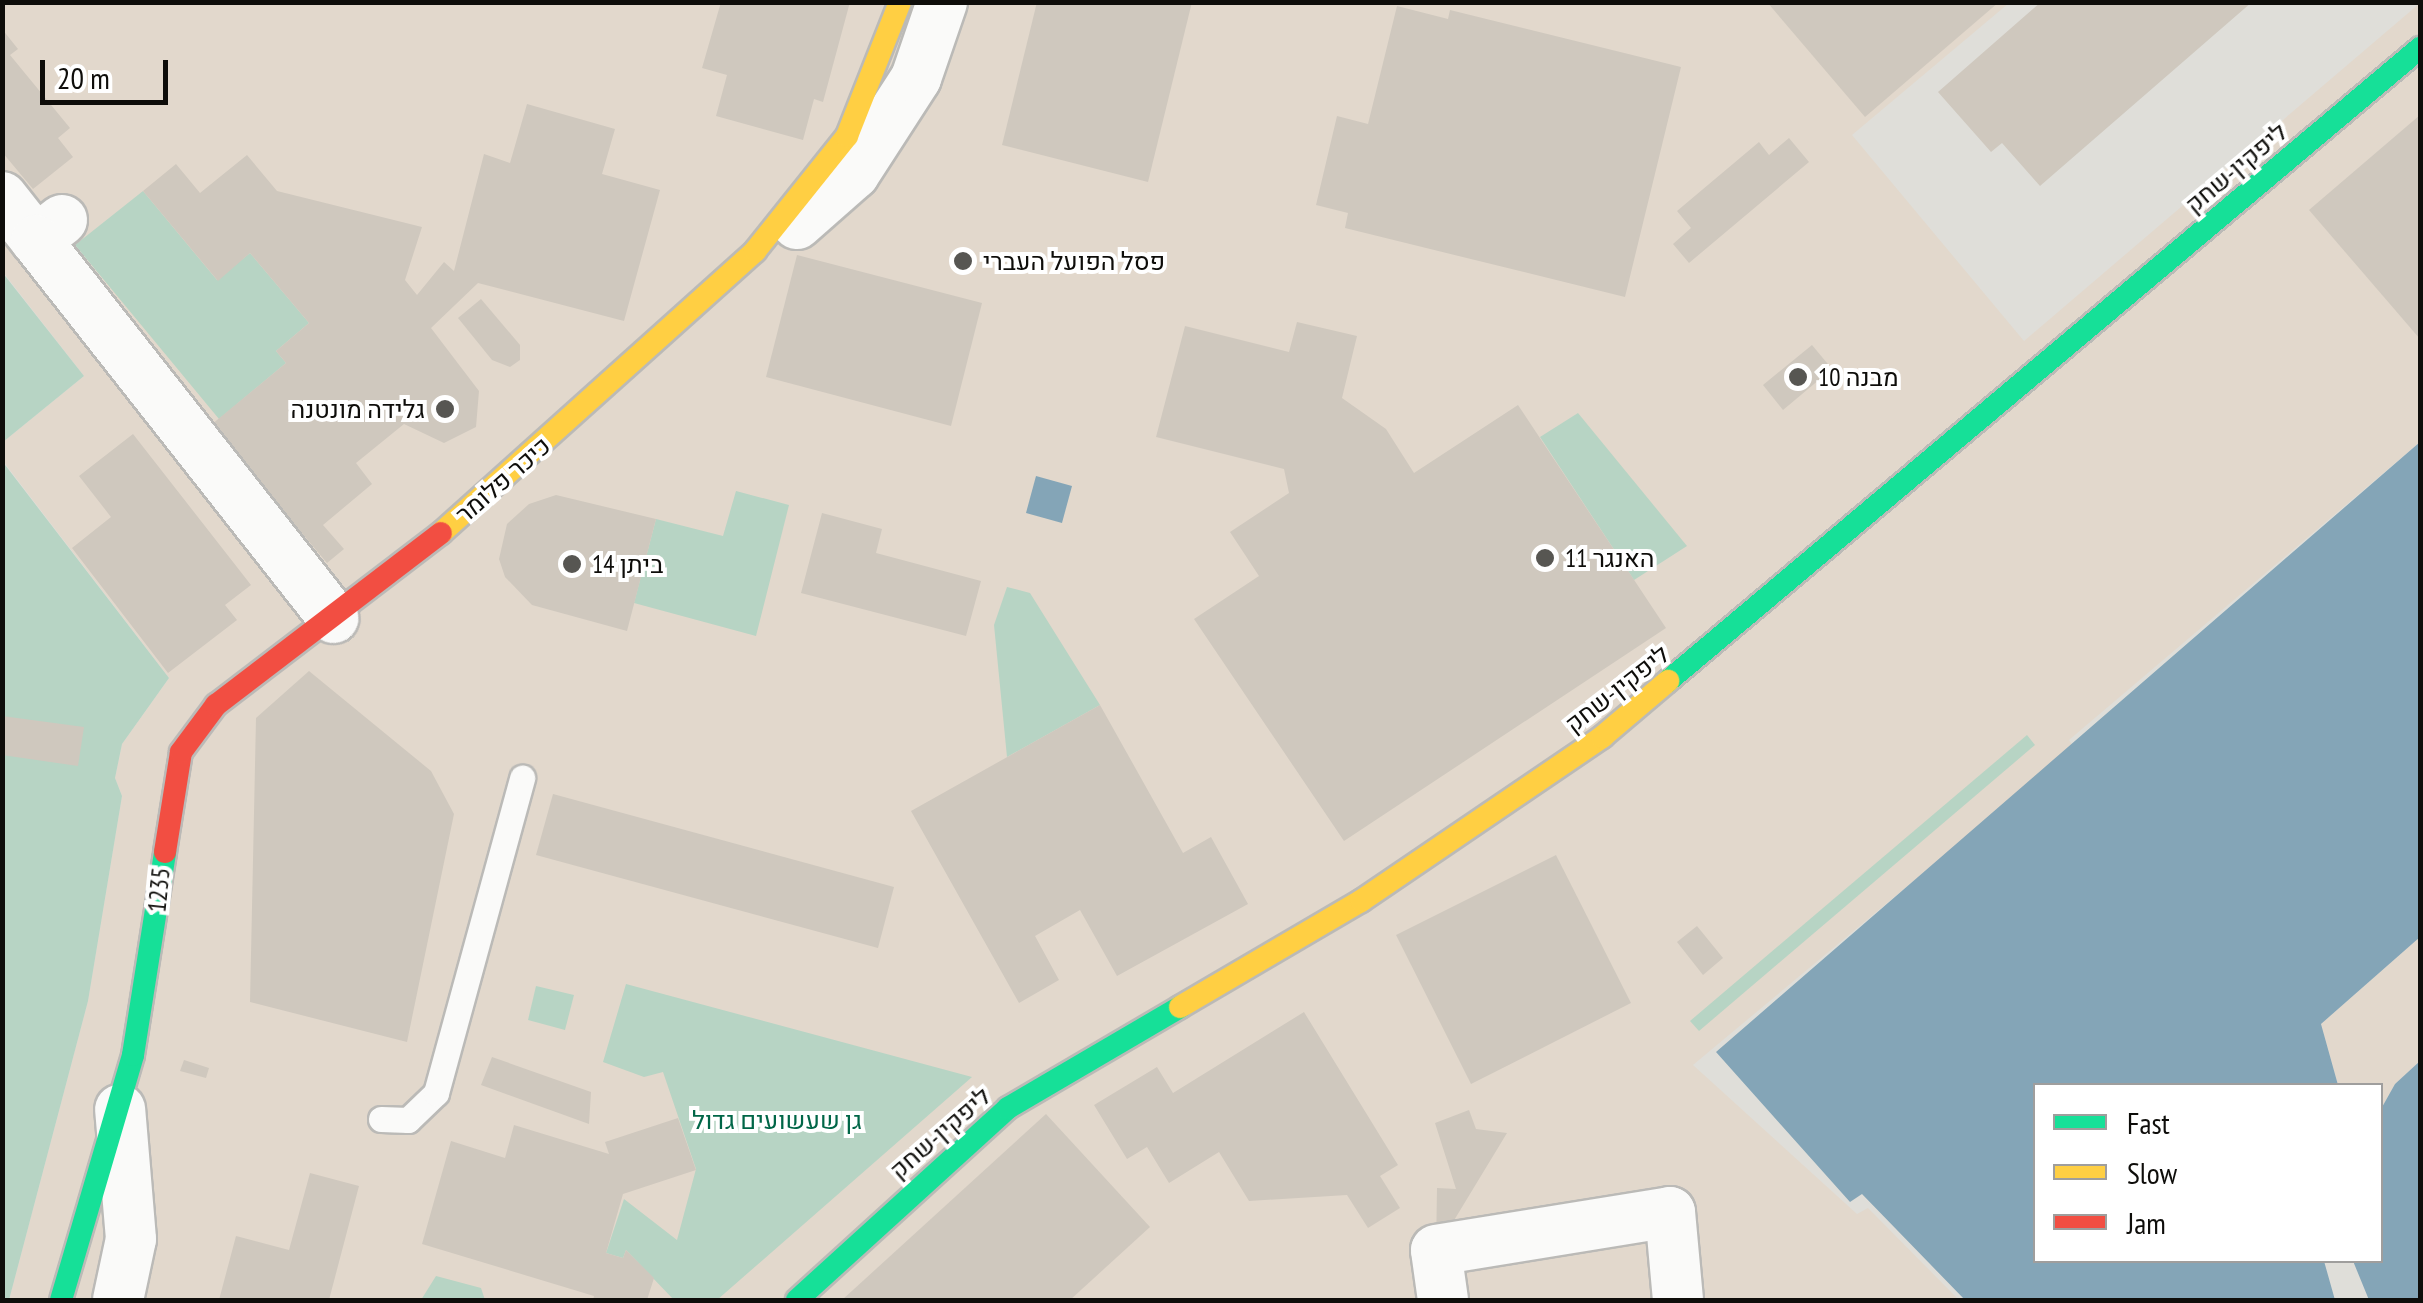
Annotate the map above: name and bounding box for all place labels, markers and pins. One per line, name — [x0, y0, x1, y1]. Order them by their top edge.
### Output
place label: פסל הפועל העברי — [983, 246, 1165, 276]
marker: פסל הפועל העברי — [952, 250, 974, 272]
place label: מבנה 10 — [1818, 362, 1899, 392]
marker: מבנה 10 — [1787, 366, 1809, 388]
place label: גלידה מונטנה — [290, 394, 425, 424]
marker: גלידה מונטנה — [434, 398, 456, 420]
place label: האנגר 11 — [1565, 543, 1655, 573]
marker: האנגר 11 — [1534, 547, 1556, 569]
place label: ביתן 14 — [592, 549, 663, 579]
marker: ביתן 14 — [561, 553, 583, 575]

